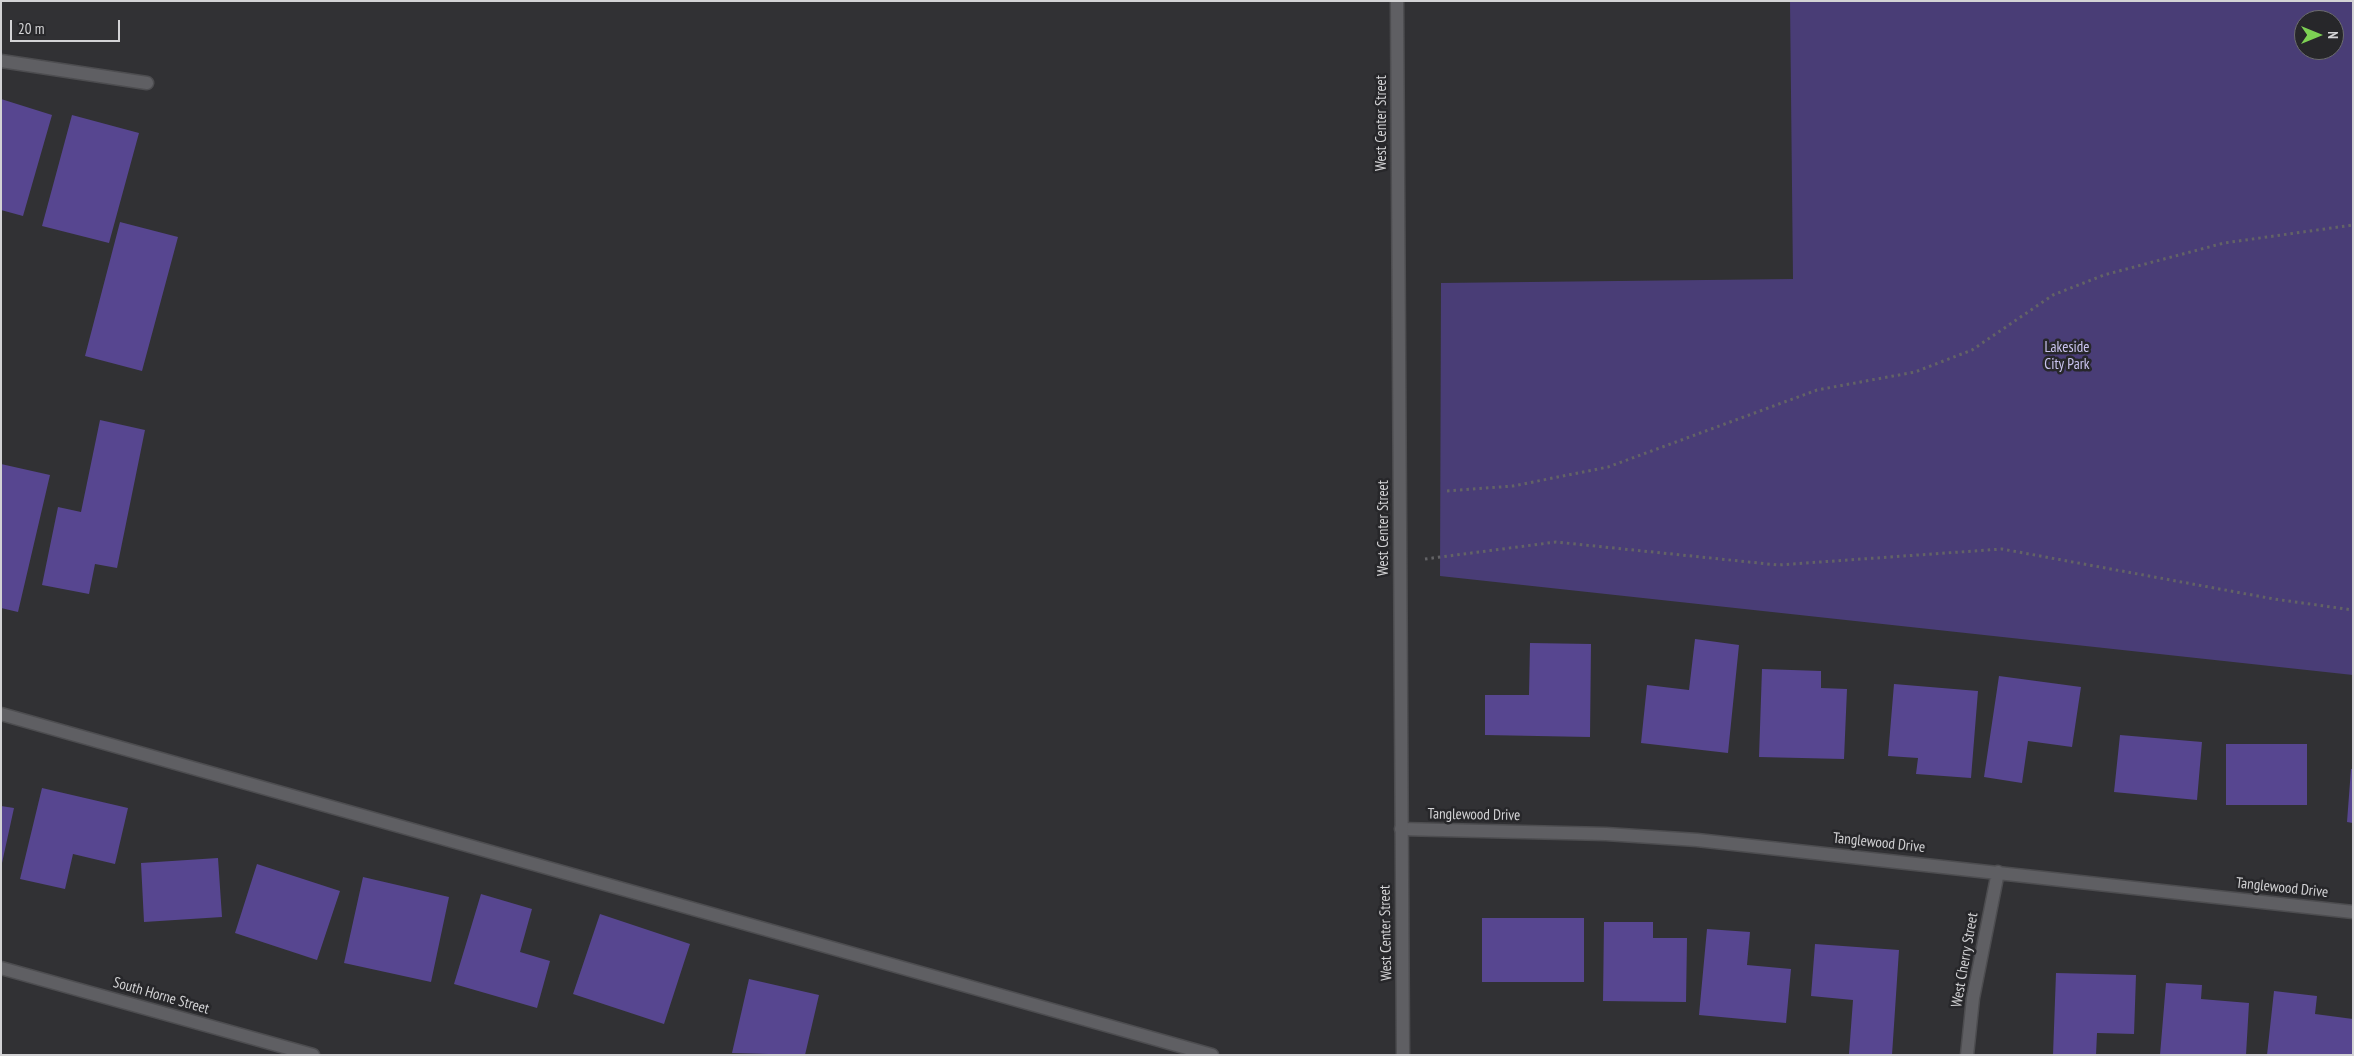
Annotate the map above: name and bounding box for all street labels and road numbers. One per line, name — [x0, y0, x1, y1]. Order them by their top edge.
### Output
street label: West Center Street — [1373, 75, 1391, 171]
street label: West Center Street — [1375, 480, 1393, 576]
street label: Tanglewood Drive — [1428, 805, 1520, 825]
street label: Tanglewood Drive — [1832, 829, 1926, 857]
street label: Tanglewood Drive — [2235, 874, 2329, 902]
street label: West Center Street — [1376, 885, 1396, 981]
street label: West Cherry Street — [1948, 911, 1982, 1009]
street label: South Horne Street — [111, 974, 211, 1018]

